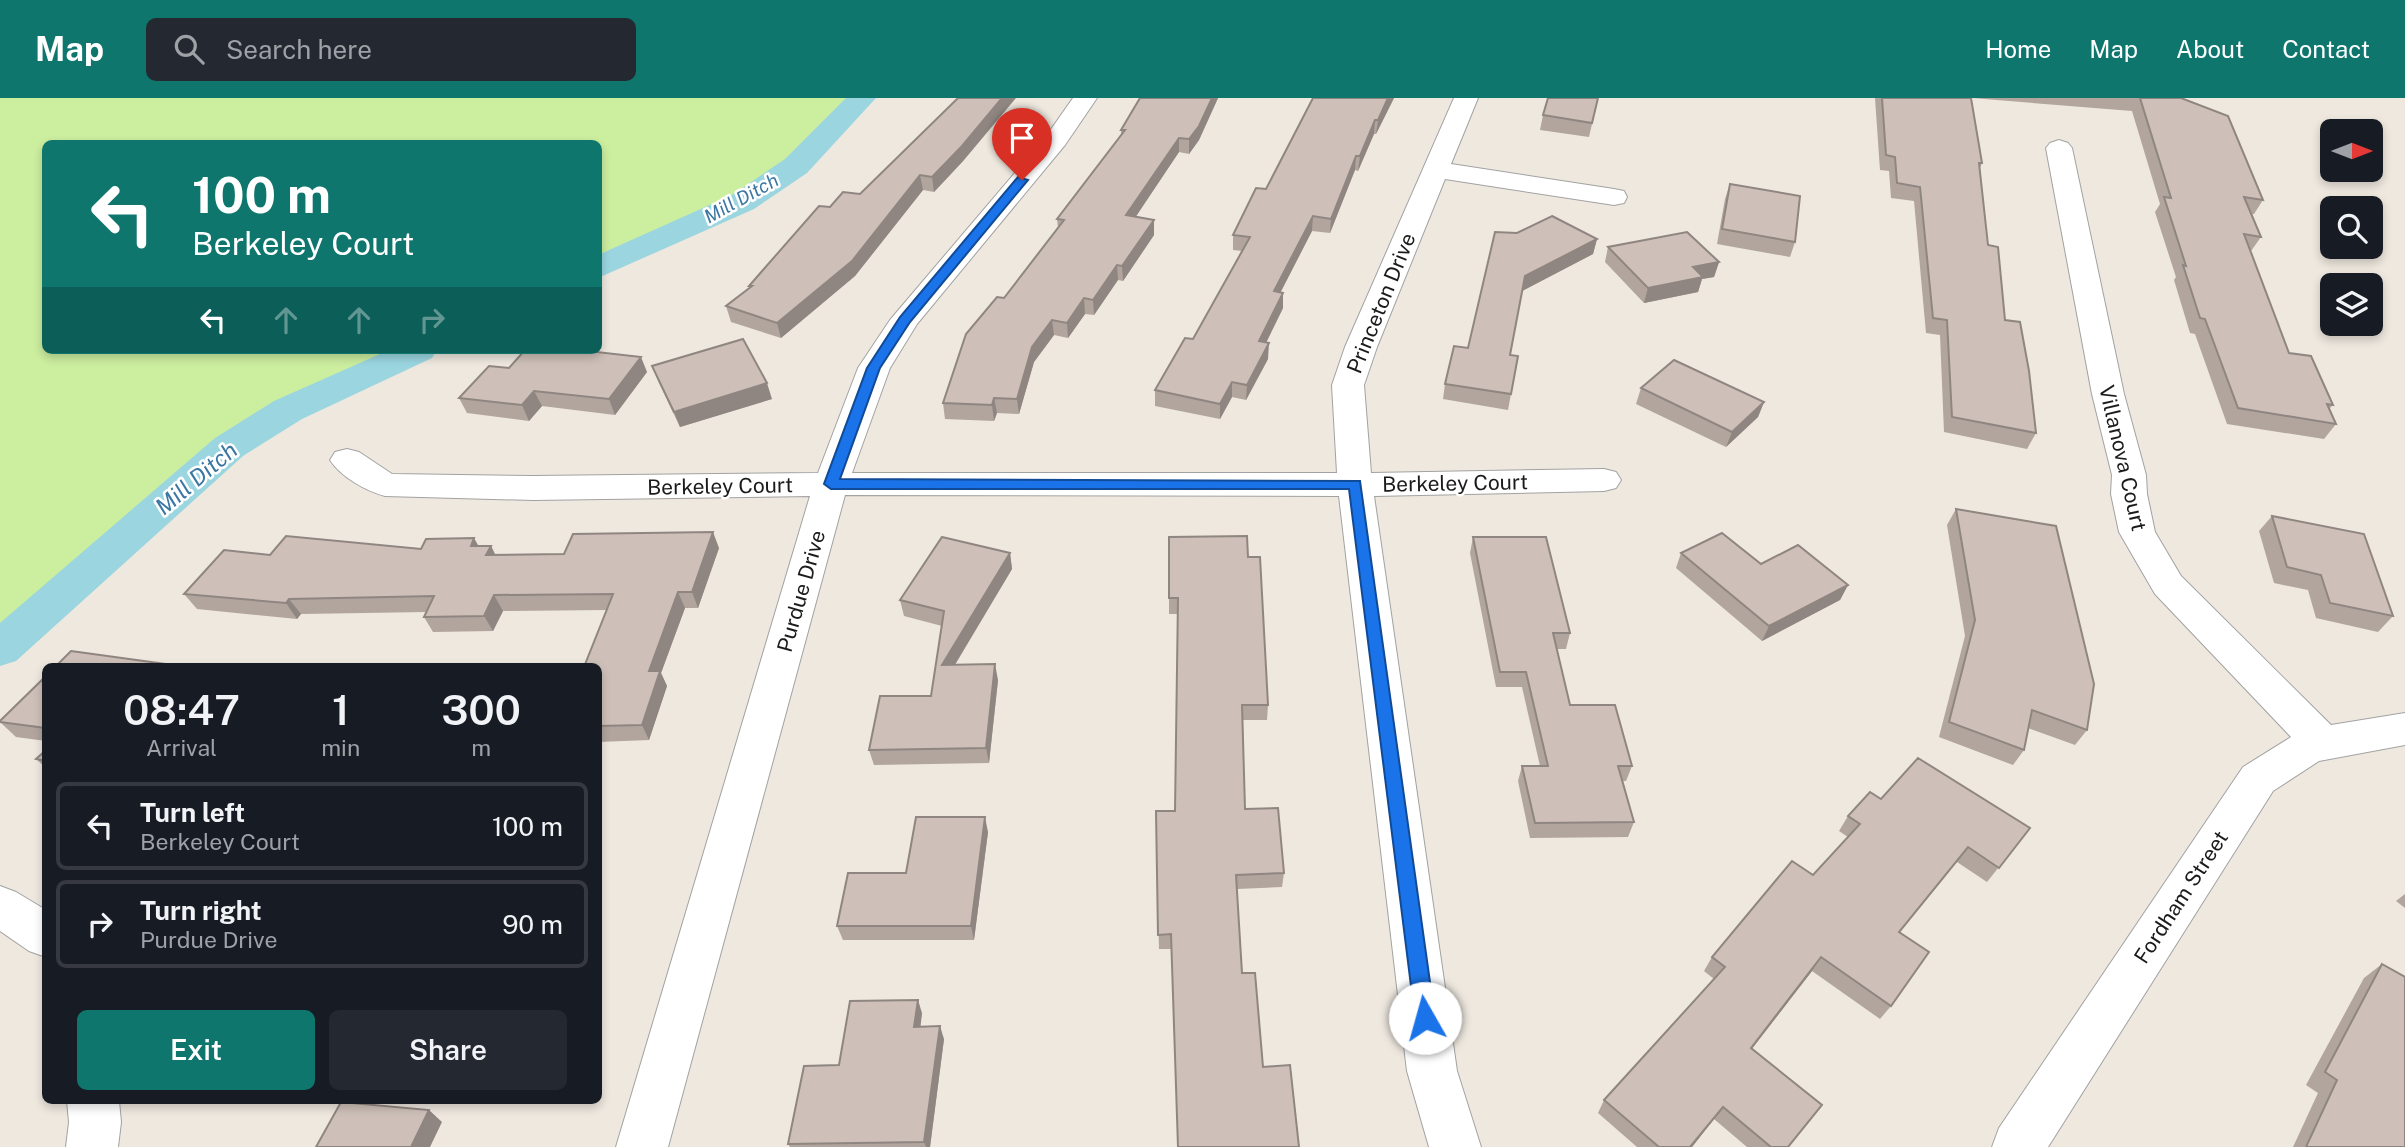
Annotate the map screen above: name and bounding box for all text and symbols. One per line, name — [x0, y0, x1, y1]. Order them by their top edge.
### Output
search box — [146, 18, 636, 81]
text: Map — [35, 30, 104, 68]
icon: search — [170, 30, 208, 68]
text: Search here — [226, 34, 372, 65]
text: Home — [1985, 35, 2051, 63]
text: Map — [2089, 35, 2138, 63]
text: About — [2176, 35, 2244, 63]
text: Contact — [2282, 35, 2370, 63]
pin — [992, 108, 1052, 180]
icon: arrive — [1003, 119, 1041, 157]
north arrow — [2320, 119, 2384, 182]
map controls — [2320, 119, 2383, 336]
text: 100 m — [192, 166, 331, 224]
icon: left — [77, 168, 168, 259]
water label: Mill Ditch — [700, 169, 782, 227]
button: search — [2320, 196, 2383, 259]
text: Berkeley Court — [192, 225, 414, 262]
street label: Princeton Drive — [1341, 229, 1421, 377]
button: layers — [2320, 273, 2383, 336]
icon: left — [194, 301, 232, 339]
icon: ahead — [267, 301, 305, 339]
icon: ahead — [340, 301, 378, 339]
icon: right — [413, 301, 451, 339]
street label: Villanova Court — [2094, 383, 2152, 533]
water label: Mill Ditch — [150, 436, 242, 520]
street label: Berkeley Court — [1382, 469, 1528, 497]
street label: Berkeley Court — [647, 472, 793, 500]
street label: Purdue Drive — [772, 527, 830, 655]
text: 08:47 — [123, 685, 240, 734]
text: 1 — [332, 685, 349, 734]
text: 300 — [441, 685, 521, 734]
text: Arrival — [146, 734, 217, 761]
text: min — [321, 734, 360, 761]
text: m — [471, 734, 491, 761]
text: Turn left — [140, 797, 245, 828]
icon: left — [81, 807, 119, 845]
text: 100 m — [492, 811, 563, 842]
street label: Fordham Street — [2129, 826, 2233, 968]
text: Berkeley Court — [140, 828, 300, 855]
text: Turn right — [140, 895, 262, 926]
icon: right — [81, 905, 119, 943]
text: 90 m — [502, 909, 563, 940]
text: Purdue Drive — [140, 926, 277, 953]
position arrow — [1388, 981, 1462, 1055]
button: Exit — [77, 1010, 315, 1090]
button: Share — [329, 1010, 567, 1090]

